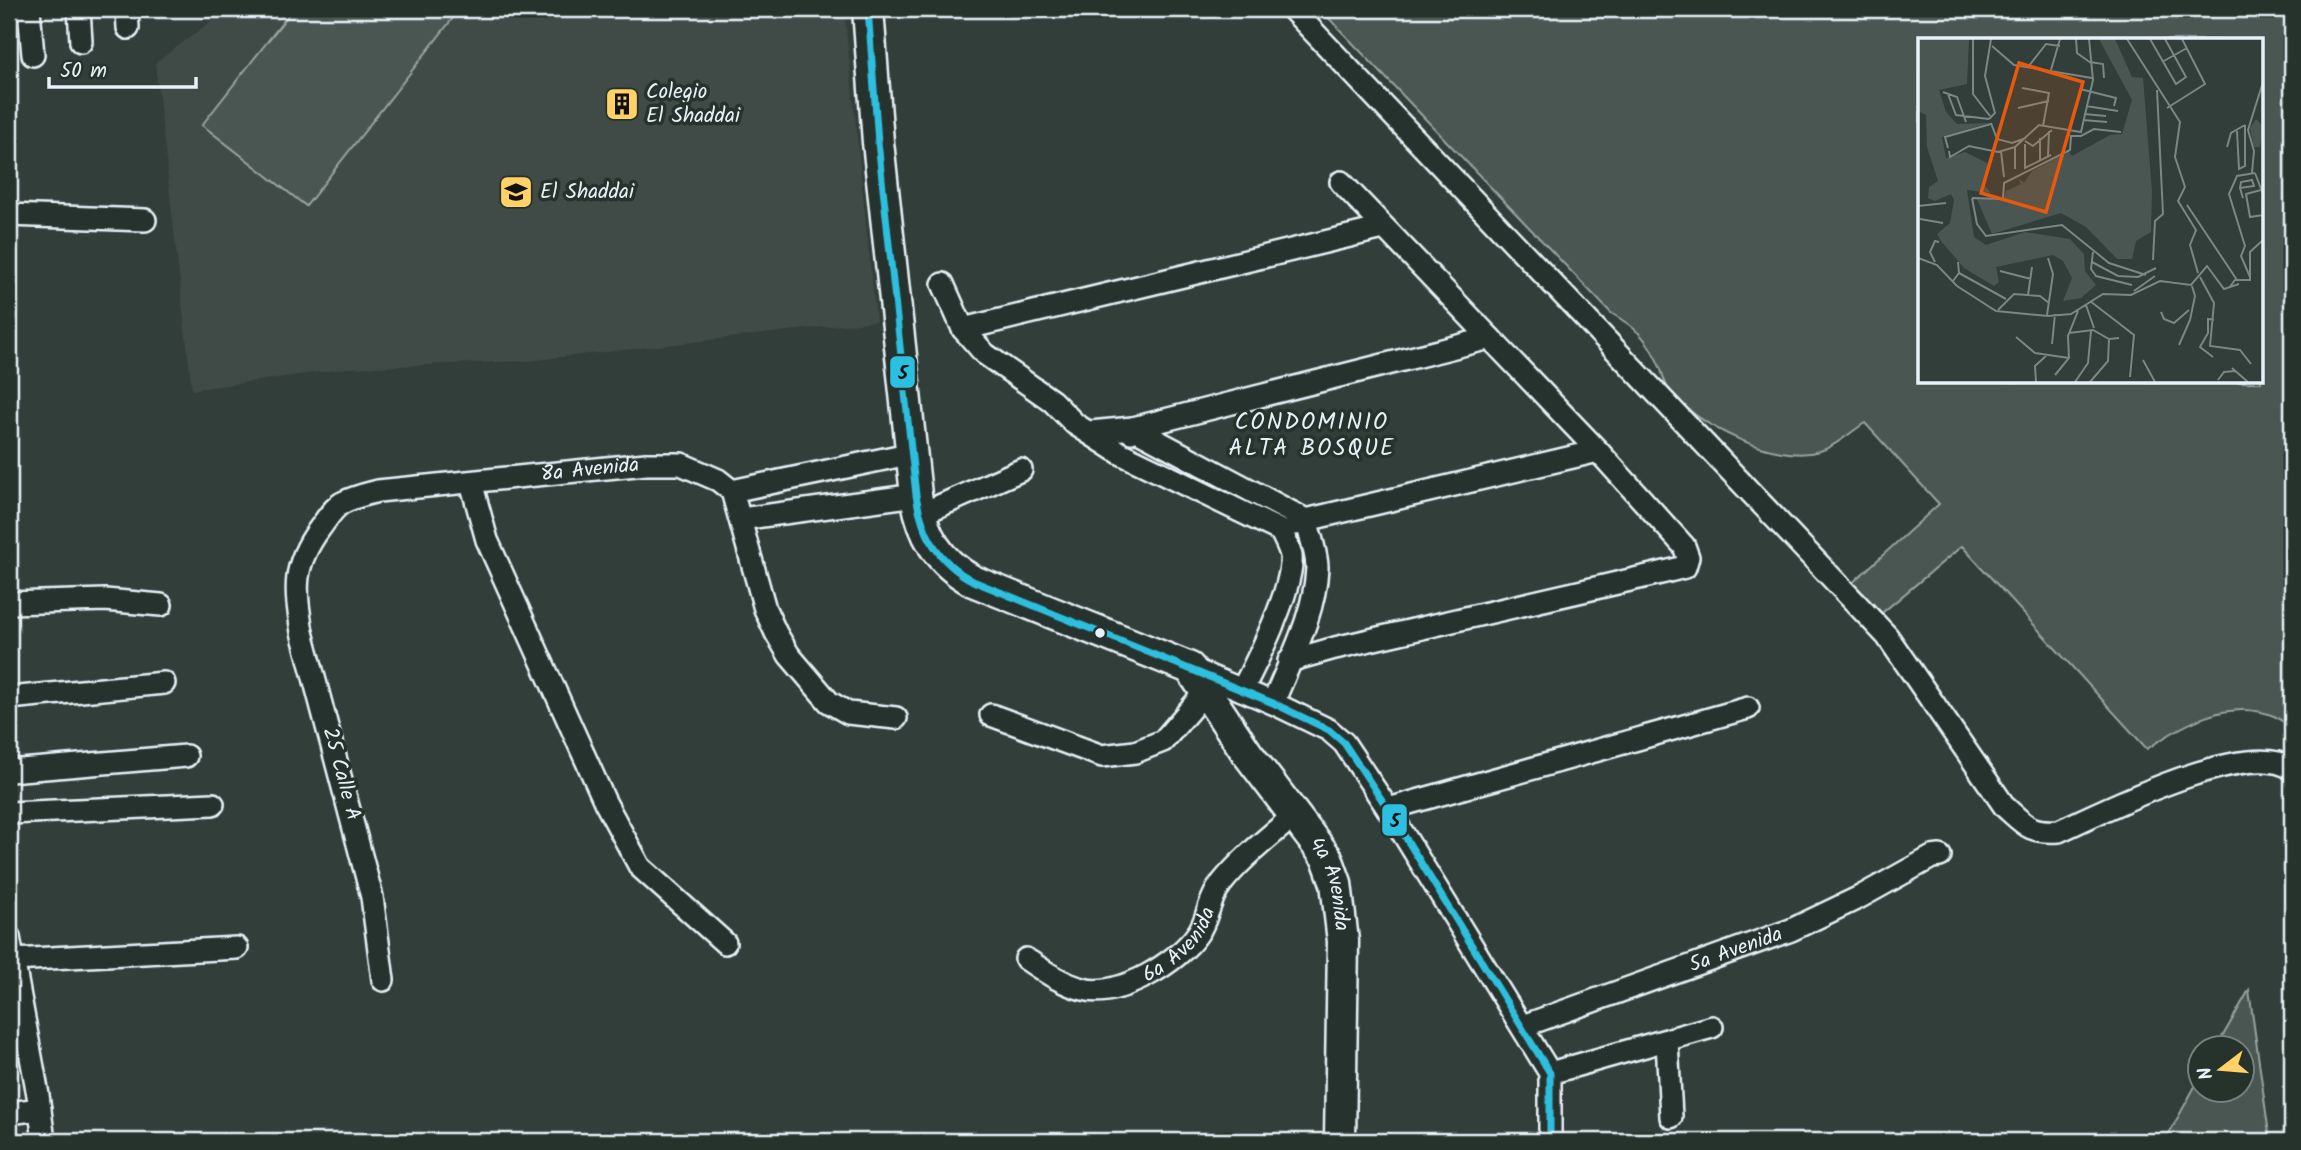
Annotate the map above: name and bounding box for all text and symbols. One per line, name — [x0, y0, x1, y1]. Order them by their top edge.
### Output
inset map — [1918, 38, 2262, 383]
scale bar — [49, 46, 196, 90]
text: 50 m — [60, 55, 107, 88]
place label: Colegio El Shaddai — [646, 76, 741, 133]
building icon: Colegio El Shaddai — [603, 85, 641, 123]
school or university icon: El Shaddai — [497, 173, 535, 211]
place label: El Shaddai — [540, 176, 635, 209]
line badge: 5 — [889, 355, 916, 389]
text: 5 — [897, 359, 909, 389]
district label: CONDOMINIO ALTA BOSQUE — [1229, 405, 1395, 467]
street label: 8a Avenida — [539, 448, 641, 491]
unlabelled marker — [1093, 626, 1107, 640]
street label: 25 Calle A — [313, 724, 369, 824]
line badge: 5 — [1381, 803, 1408, 837]
text: 5 — [1389, 807, 1401, 837]
street label: 4a Avenida — [1300, 830, 1358, 933]
street label: 6a Avenida — [1136, 903, 1225, 991]
street label: 5a Avenida — [1684, 918, 1787, 982]
north arrow — [2186, 1034, 2256, 1104]
text: N — [2191, 1063, 2223, 1083]

